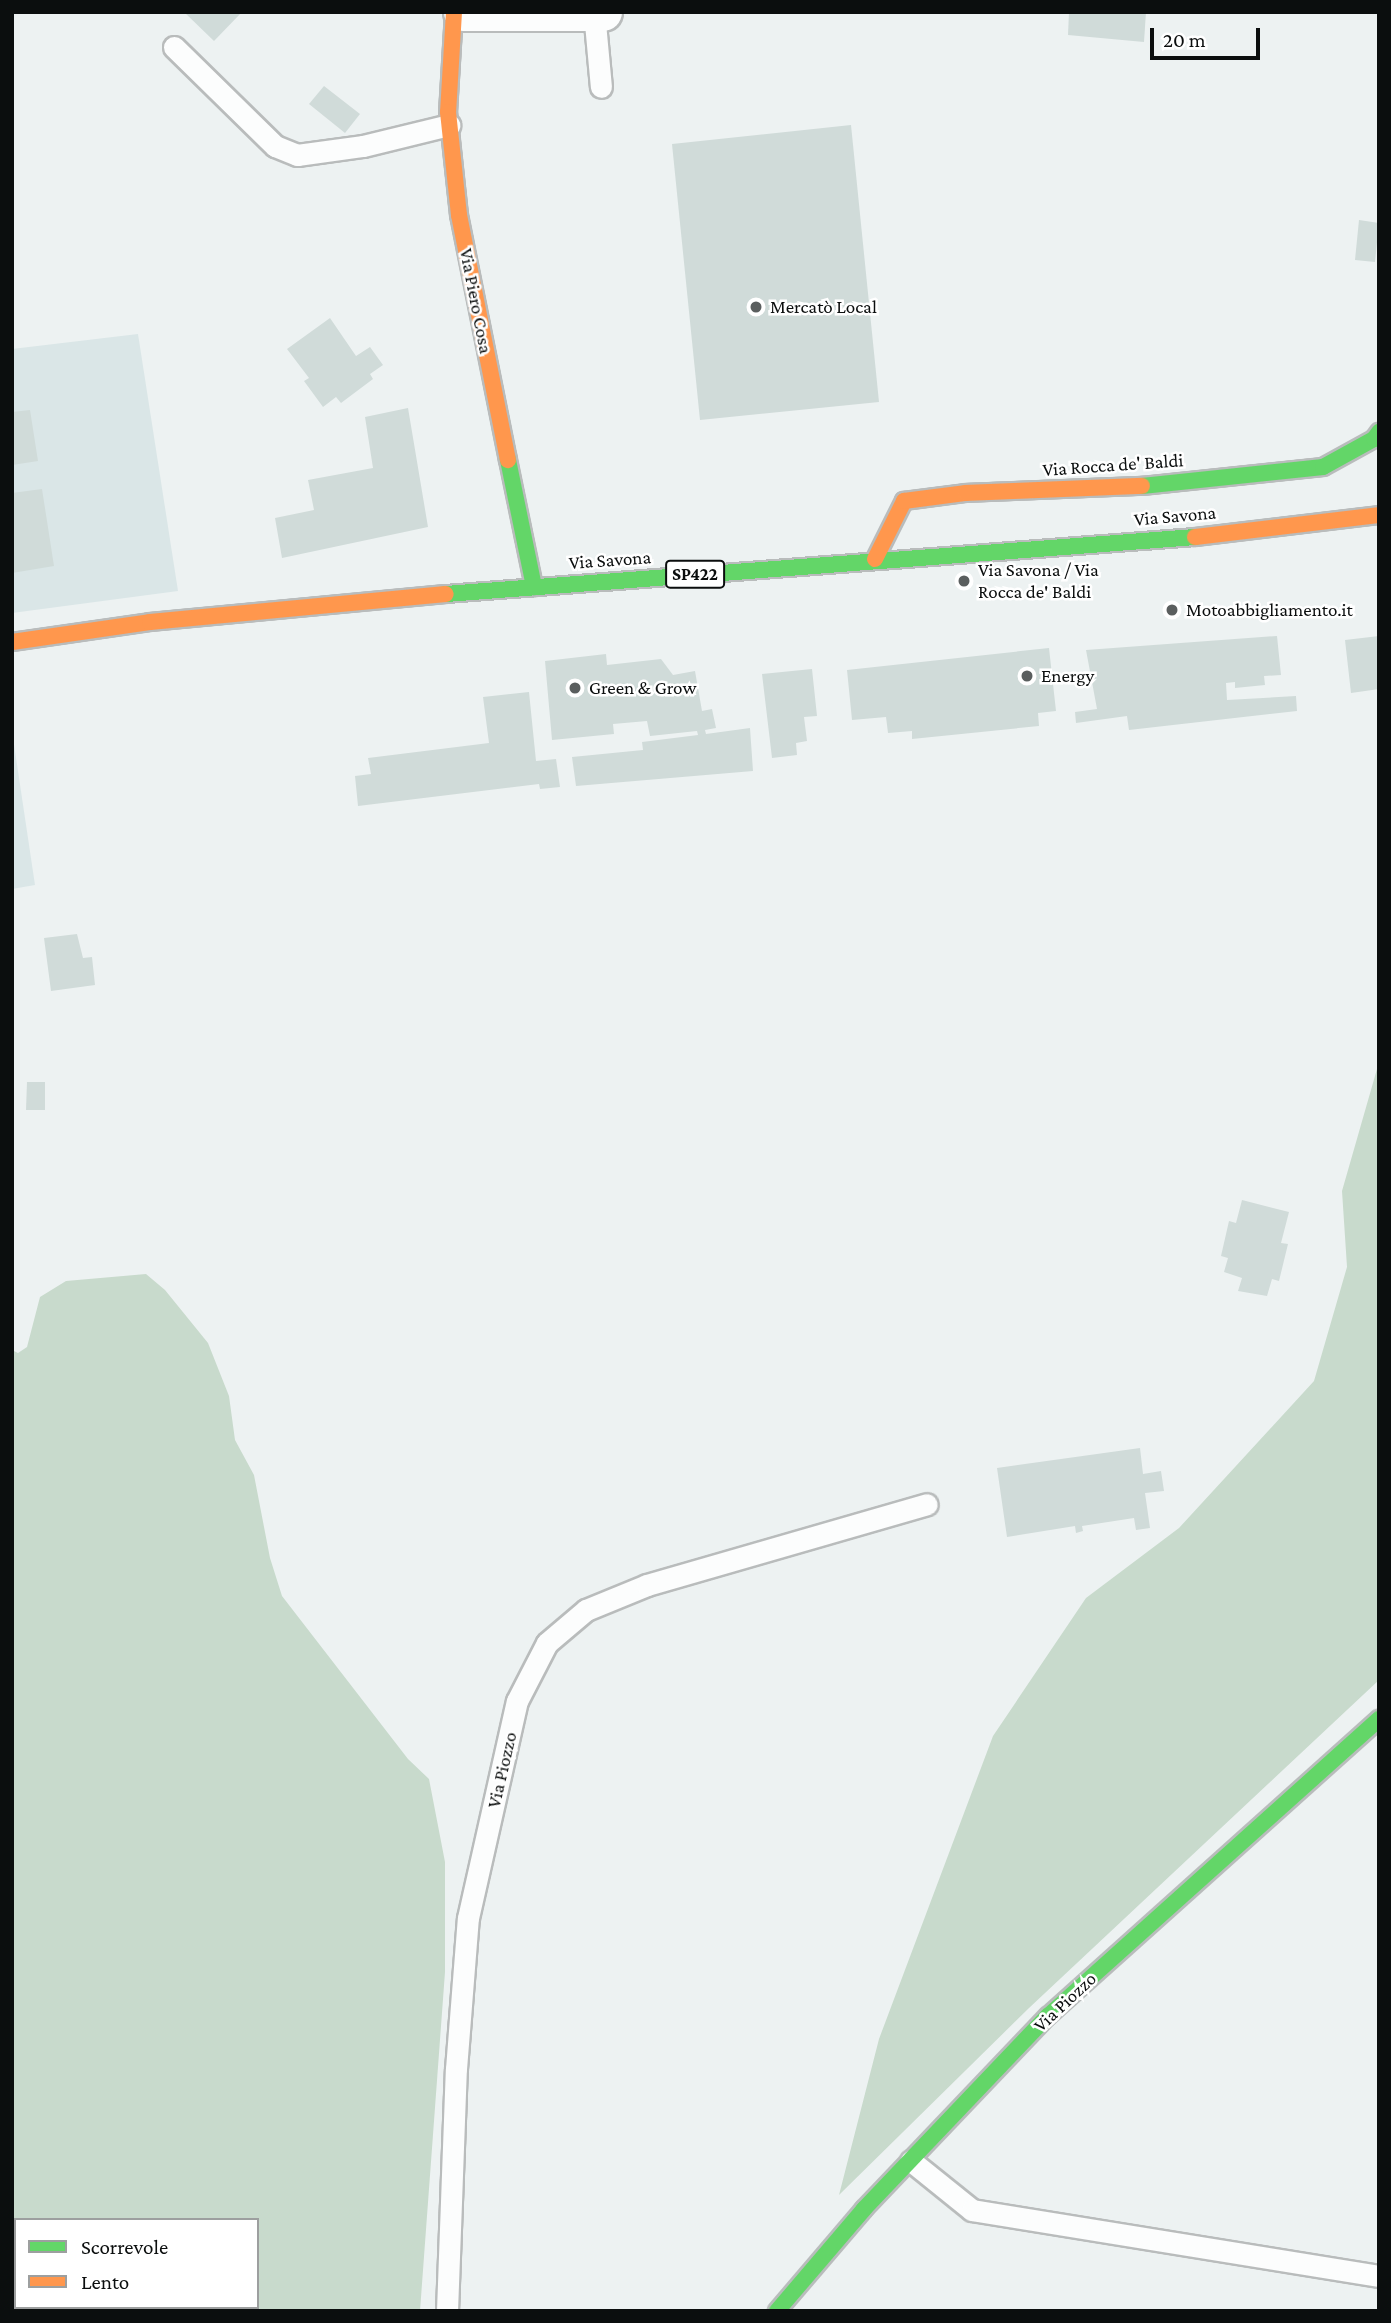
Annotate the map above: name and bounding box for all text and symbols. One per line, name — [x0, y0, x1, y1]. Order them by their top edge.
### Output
scale bar — [1153, 14, 1263, 58]
text: 20 m — [1163, 28, 1206, 52]
street label: Via Piero Cosa — [455, 246, 497, 356]
place label: Mercatò Local — [770, 296, 877, 318]
marker: Mercatò Local — [748, 299, 764, 315]
street label: Via Rocca de' Baldi — [1042, 449, 1184, 481]
street label: Via Savona — [1133, 501, 1217, 531]
street label: Via Savona — [568, 546, 652, 574]
place label: Via Savona / Via Rocca de' Baldi — [978, 559, 1099, 603]
road number: SP422 — [664, 560, 726, 588]
marker: Via Savona / Via Rocca de' Baldi — [956, 573, 972, 589]
place label: Motoabbigliamento.it — [1186, 599, 1353, 621]
marker: Motoabbigliamento.it — [1164, 602, 1180, 618]
place label: Energy — [1041, 665, 1094, 687]
marker: Energy — [1019, 668, 1035, 684]
place label: Green & Grow — [589, 677, 696, 699]
marker: Green & Grow — [567, 680, 583, 696]
street label: Via Piozzo — [482, 1730, 522, 1810]
street label: Via Piozzo — [1029, 1967, 1101, 2037]
legend — [14, 2218, 259, 2309]
text: Scorrevole — [81, 2235, 168, 2259]
text: Lento — [81, 2270, 129, 2294]

